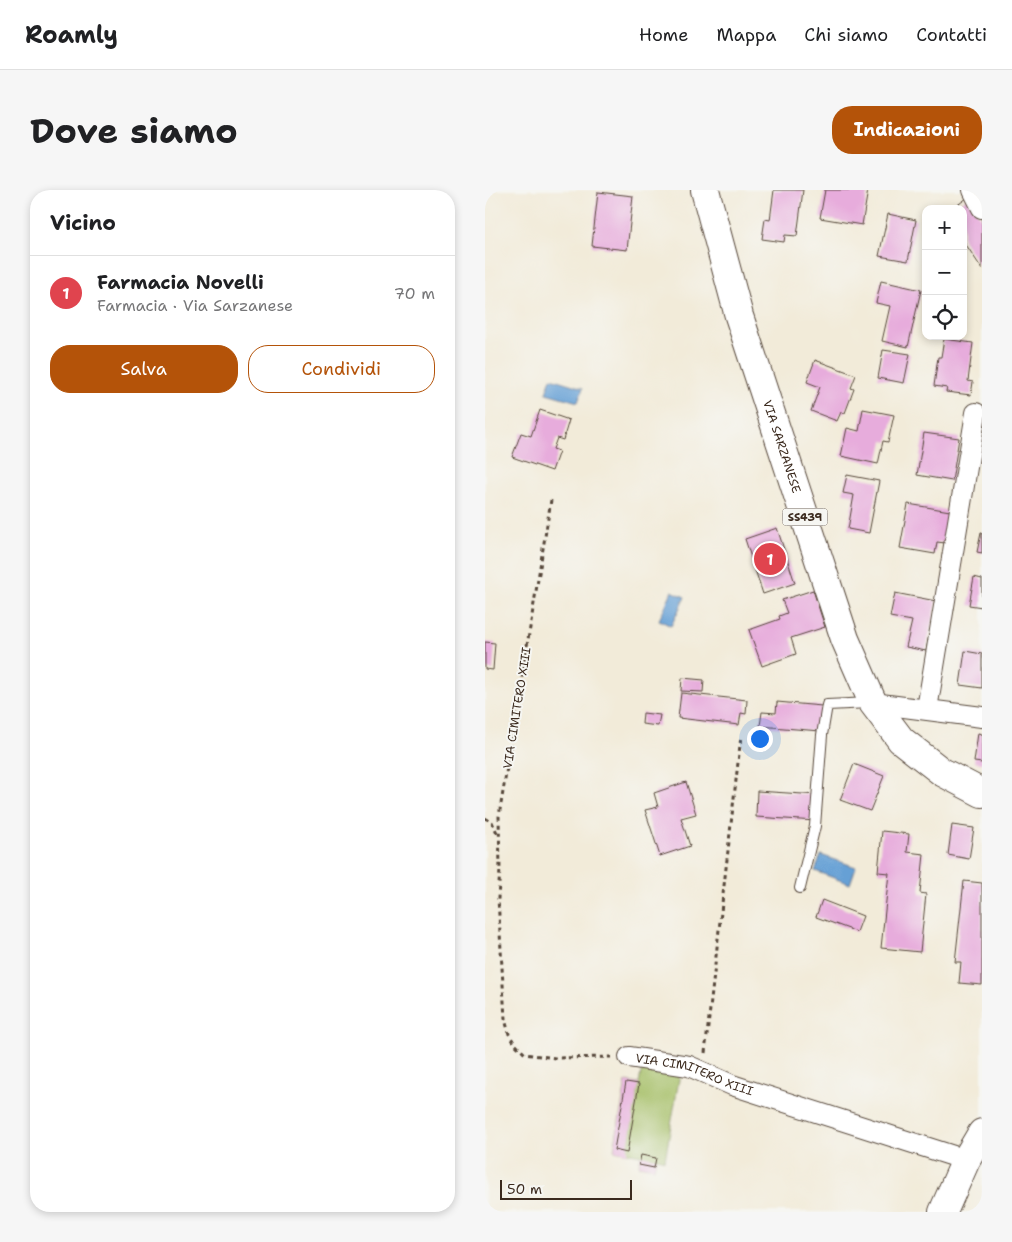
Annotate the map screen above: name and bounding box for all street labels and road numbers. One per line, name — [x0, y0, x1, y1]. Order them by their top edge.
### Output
street label: VIA SARZANESE — [759, 398, 805, 495]
road number: SS439 — [783, 508, 827, 526]
street label: VIA CIMITERO XIII — [500, 646, 535, 770]
street label: VIA CIMITERO XIII — [634, 1050, 755, 1099]

